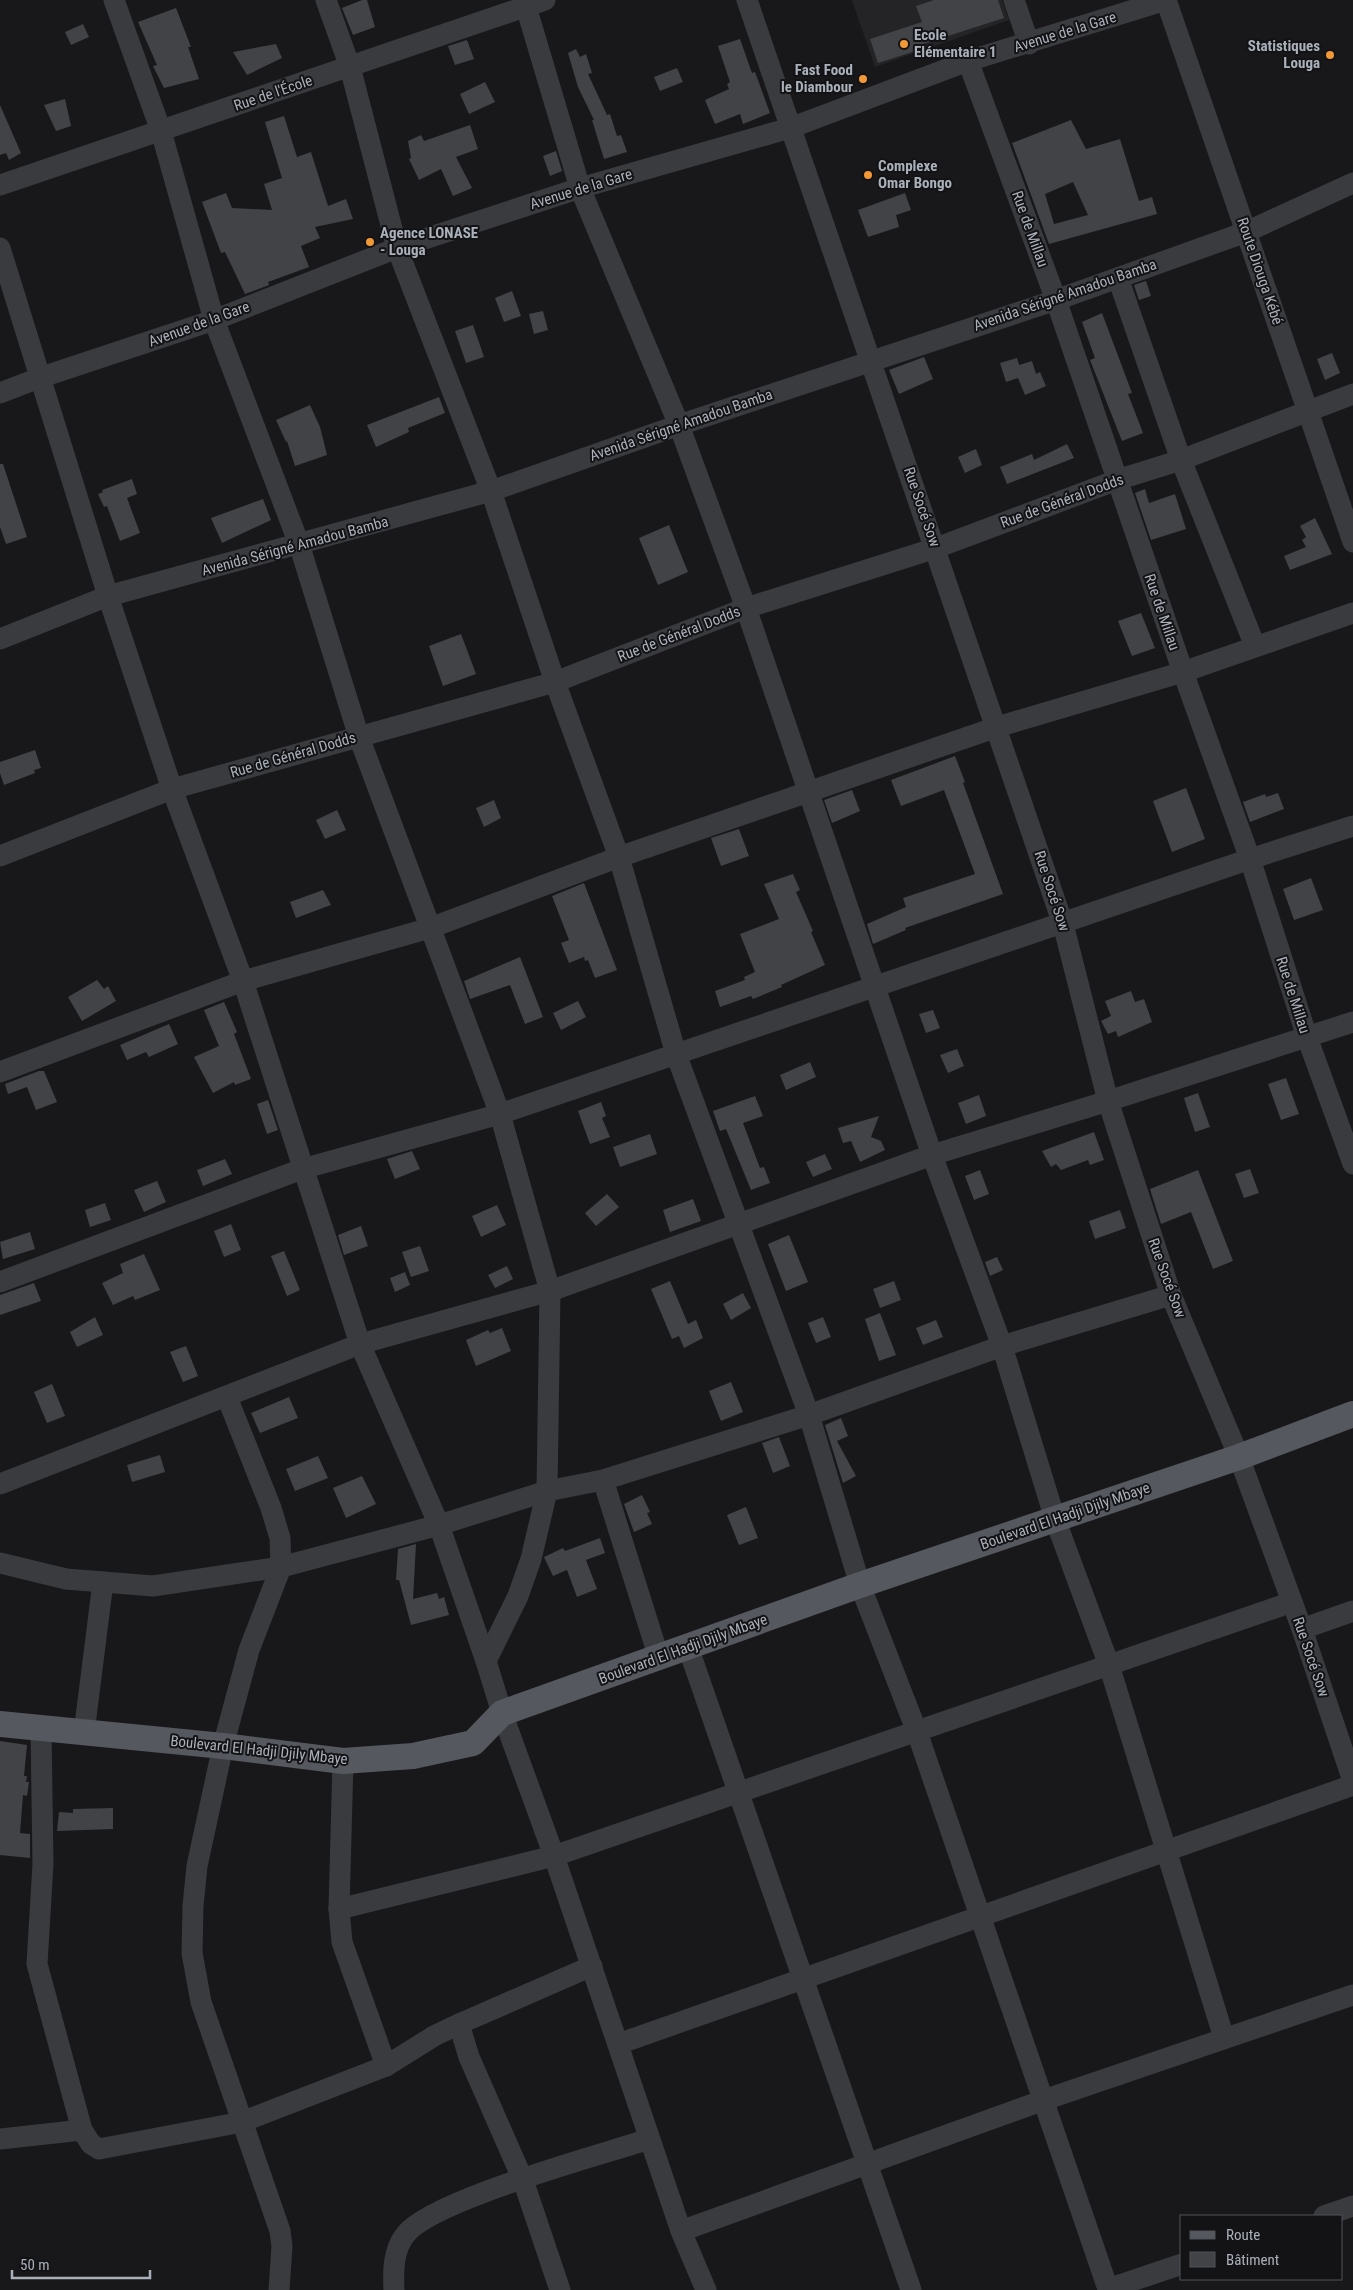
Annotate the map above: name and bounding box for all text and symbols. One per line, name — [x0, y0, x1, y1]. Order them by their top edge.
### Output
street label: Avenue de la Gare — [1012, 8, 1118, 56]
place label: Ecole Elémentaire 1 — [914, 26, 997, 61]
place label: Statistiques Louga — [1248, 37, 1320, 72]
marker: Ecole Elémentaire 1 — [898, 38, 910, 50]
marker: Statistiques Louga — [1324, 49, 1336, 61]
place label: Fast Food le Diambour — [781, 61, 853, 96]
street label: Rue de l'École — [231, 71, 315, 115]
marker: Fast Food le Diambour — [857, 73, 869, 85]
place label: Complexe Omar Bongo — [878, 157, 952, 192]
street label: Avenue de la Gare — [528, 165, 634, 213]
marker: Complexe Omar Bongo — [862, 169, 874, 181]
street label: Rue de Millau — [1008, 188, 1052, 270]
street label: Route Diouga Kébé — [1233, 215, 1287, 327]
place label: Agence LONASE - Louga — [380, 224, 478, 259]
marker: Agence LONASE - Louga — [364, 236, 376, 248]
street label: Avenida Sérigné Amadou Bamba — [971, 255, 1159, 335]
street label: Avenue de la Gare — [146, 297, 252, 351]
street label: Avenida Sérigné Amadou Bamba — [587, 385, 775, 465]
street label: Rue Socé Sow — [900, 465, 944, 550]
street label: Rue de Général Dodds — [998, 470, 1126, 532]
street label: Avenida Sérigné Amadou Bamba — [200, 512, 390, 580]
street label: Rue de Millau — [1141, 571, 1183, 653]
street label: Rue de Général Dodds — [615, 602, 743, 666]
street label: Rue de Général Dodds — [228, 728, 358, 782]
street label: Rue Socé Sow — [1031, 849, 1074, 934]
street label: Rue de Millau — [1272, 954, 1314, 1036]
street label: Rue Socé Sow — [1144, 1236, 1190, 1321]
street label: Boulevard El Hadji Djily Mbaye — [978, 1478, 1152, 1554]
street label: Boulevard El Hadji Djily Mbaye — [596, 1610, 770, 1688]
street label: Rue Socé Sow — [1289, 1615, 1333, 1700]
street label: Boulevard El Hadji Djily Mbaye — [169, 1732, 349, 1768]
legend — [1180, 2215, 1343, 2280]
text: Route — [1226, 2226, 1260, 2244]
scale bar — [12, 2248, 150, 2280]
text: Bâtiment — [1226, 2251, 1279, 2269]
text: 50 m — [20, 2256, 50, 2274]

